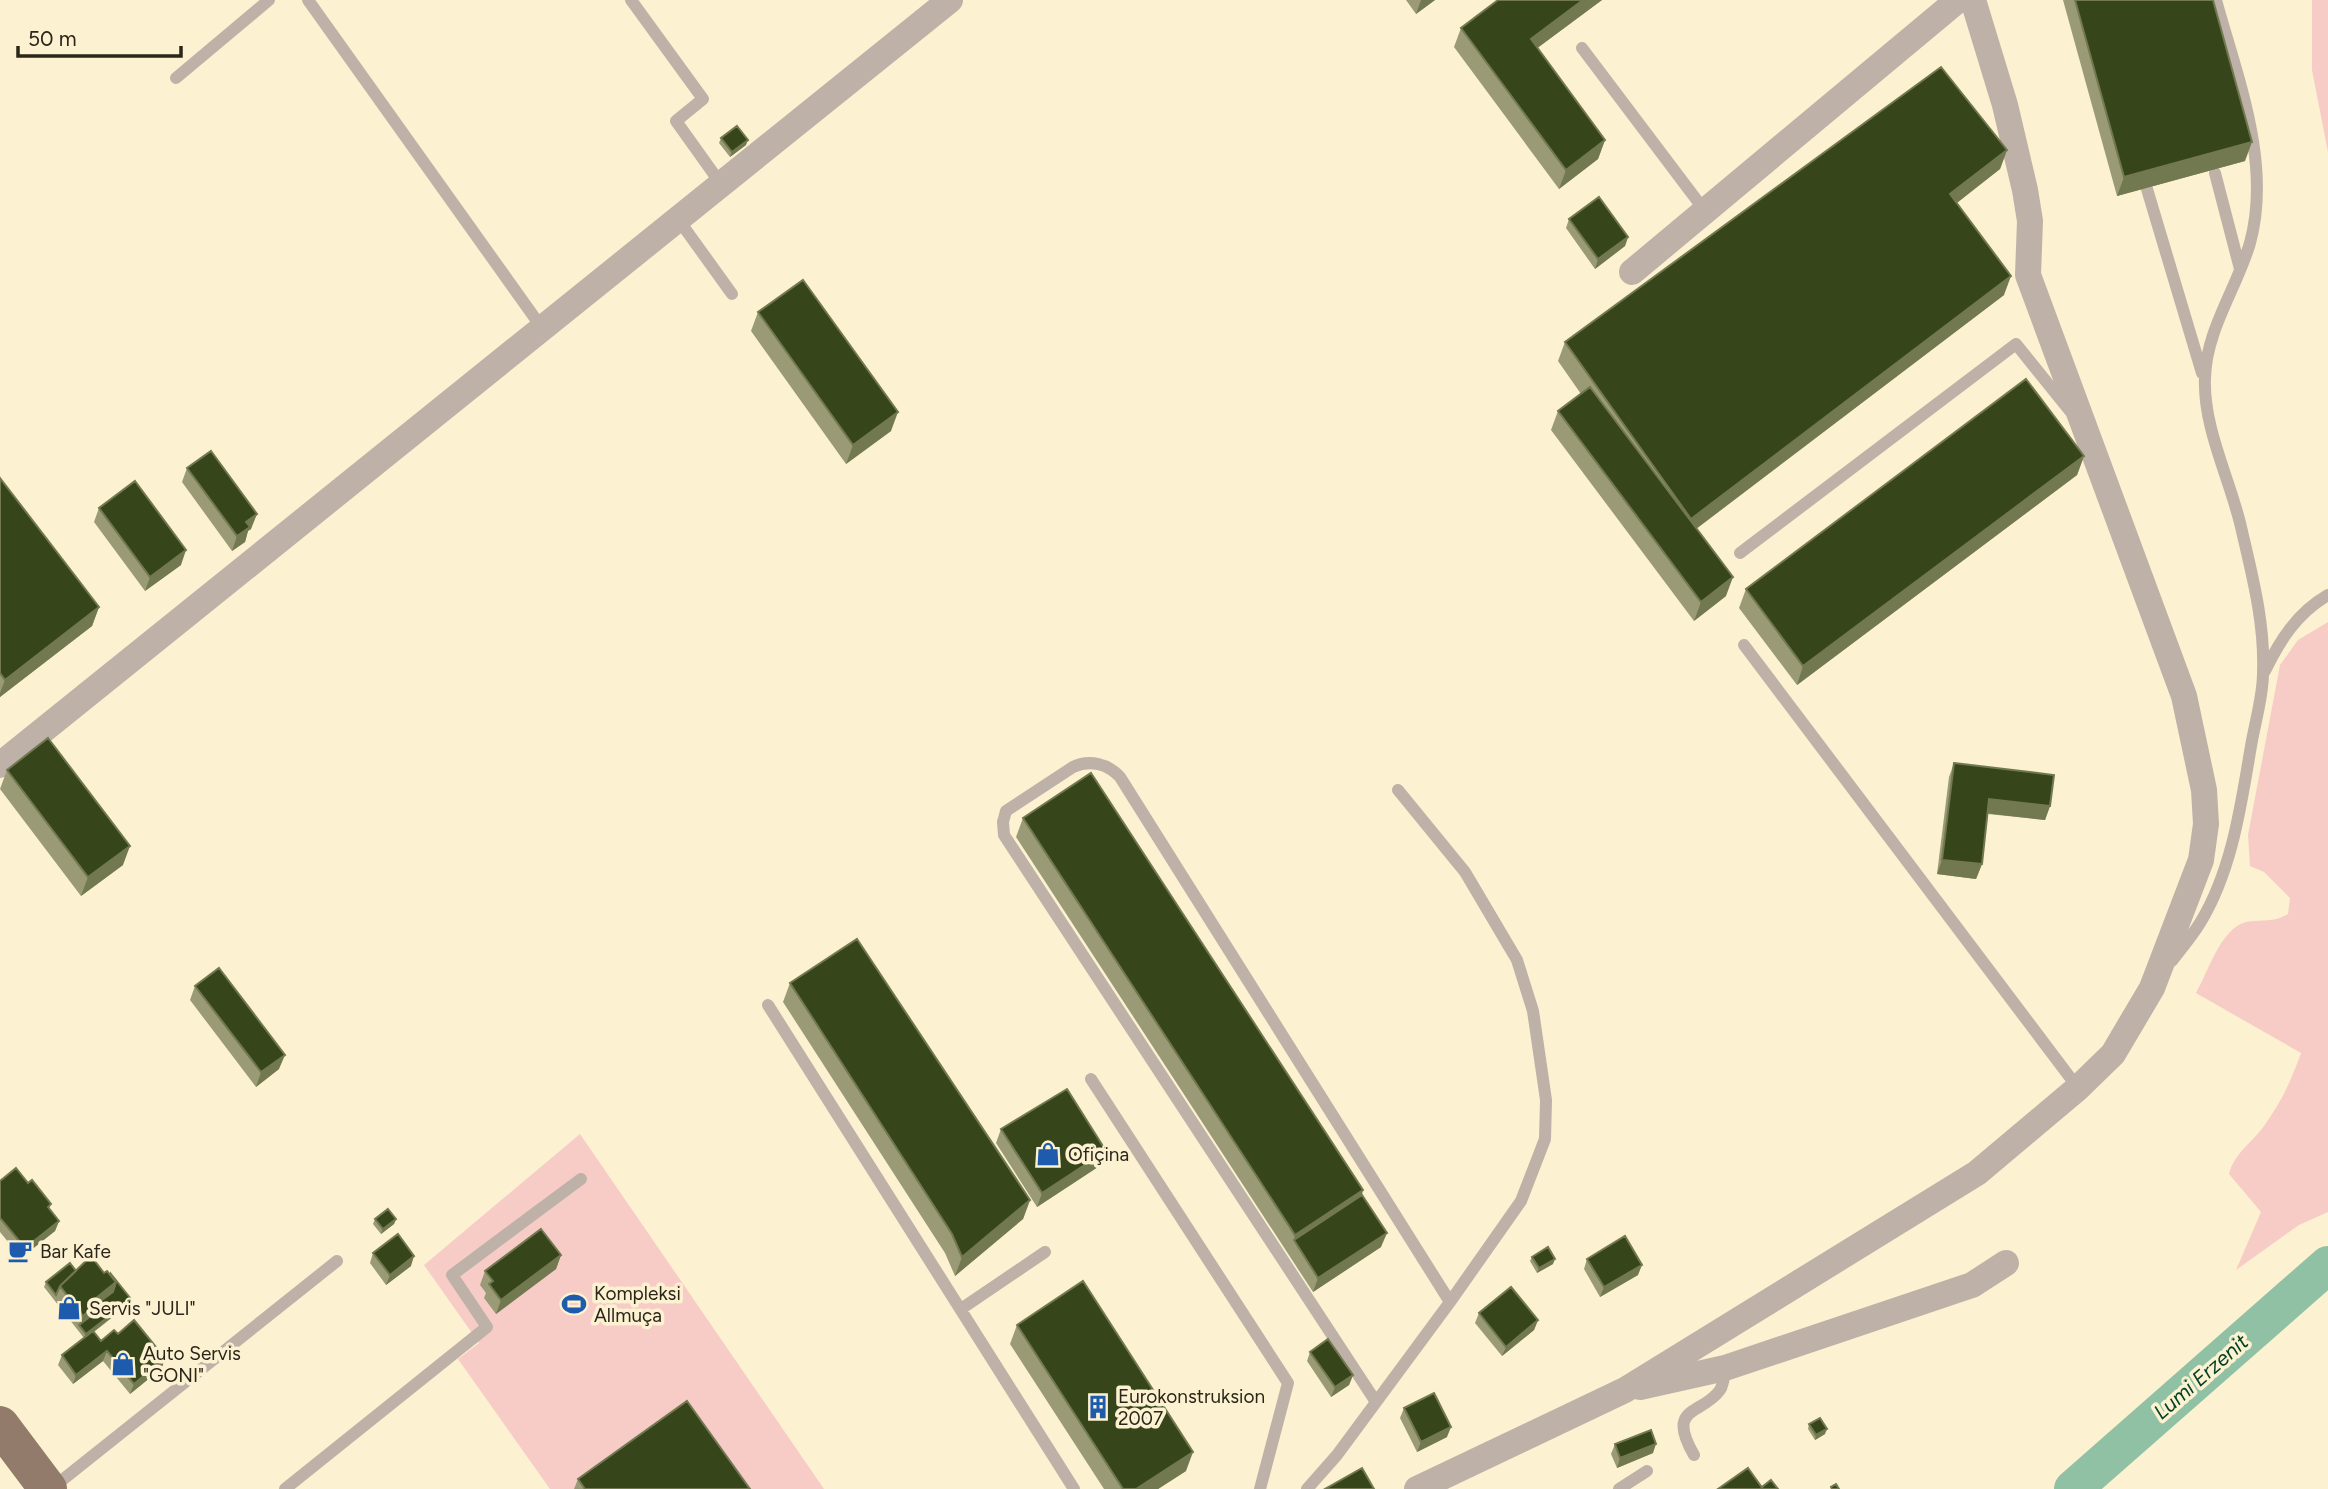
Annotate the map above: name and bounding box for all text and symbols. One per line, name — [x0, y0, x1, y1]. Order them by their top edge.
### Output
scale bar — [18, 14, 180, 58]
text: 50 m — [28, 26, 77, 51]
shop icon: Ofiçina — [1034, 1140, 1062, 1168]
place label: Ofiçina — [1068, 1143, 1129, 1166]
cafe icon: Bar Kafe — [6, 1237, 34, 1265]
place label: Bar Kafe — [40, 1240, 111, 1263]
place label: Kompleksi Allmuça — [594, 1282, 681, 1327]
sports icon: Kompleksi Allmuça — [560, 1290, 588, 1318]
shop icon: Servis "JULI" — [55, 1294, 83, 1322]
place label: Servis "JULI" — [89, 1297, 196, 1320]
water label: Lumi Erzenit — [2148, 1328, 2254, 1424]
place label: Auto Servis "GONI" — [143, 1342, 241, 1387]
shop icon: Auto Servis "GONI" — [109, 1350, 137, 1378]
place label: Eurokonstruksion 2007 — [1118, 1385, 1265, 1430]
building icon: Eurokonstruksion 2007 — [1084, 1393, 1112, 1421]

